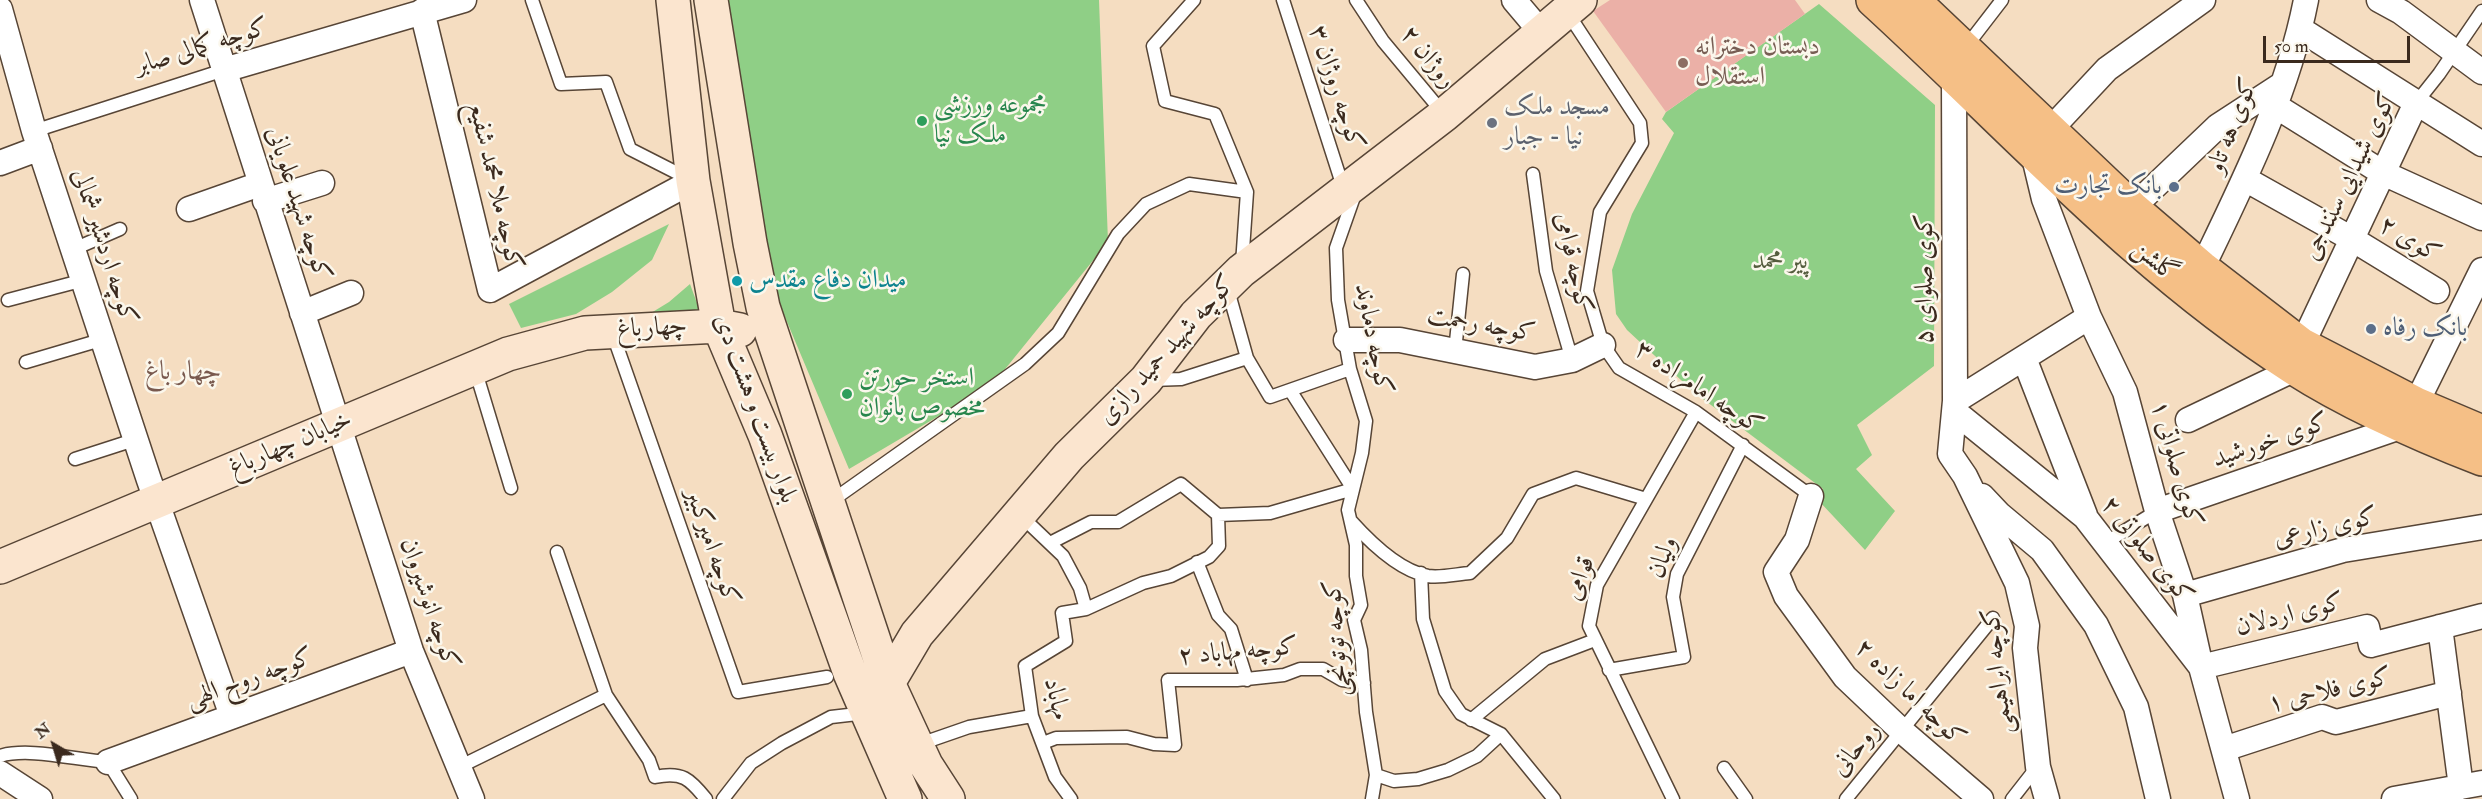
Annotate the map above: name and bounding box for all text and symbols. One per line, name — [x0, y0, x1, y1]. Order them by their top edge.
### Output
street label: کوچه کمالی صابر — [131, 13, 273, 83]
street label: روژان ۲ — [1392, 20, 1462, 96]
street label: کوچه روژان ۳ — [1300, 22, 1370, 154]
scale bar — [2266, 24, 2413, 62]
place label: دبستان دخترانه استقلال — [1695, 32, 1820, 94]
text: 50 m — [2274, 35, 2309, 58]
marker: دبستان دخترانه استقلال — [1676, 56, 1690, 70]
street label: کوی هه تاو — [2202, 74, 2266, 178]
street label: کوی شیدایی سنندجی — [2297, 88, 2405, 266]
place label: مجموعه ورزشی ملک نیا — [934, 90, 1046, 152]
place label: مسجد ملک نیا - جبار — [1504, 92, 1610, 154]
street label: کوچه ملا محمد شفیع — [460, 99, 528, 273]
marker: مجموعه ورزشی ملک نیا — [915, 114, 929, 128]
marker: مسجد ملک نیا - جبار — [1485, 116, 1499, 130]
street label: کوچه شهید علویانی — [257, 123, 337, 285]
street label: کوچه اردشیر شمالی — [63, 165, 143, 329]
place label: بانک تجارت — [2054, 171, 2162, 203]
marker: بانک تجارت — [2167, 180, 2181, 194]
street label: کوچه قوامی — [1546, 210, 1598, 316]
street label: کوی ۲ — [2372, 210, 2446, 272]
street label: کوی صلوای ۵ — [1910, 214, 1942, 344]
street label: گلشن — [2124, 234, 2184, 290]
park label: پیر محمد — [1752, 246, 1808, 278]
place label: میدان دفاع مقدس — [749, 265, 907, 297]
street label: کوچه شهید حمید رازی — [1092, 269, 1244, 433]
marker: میدان دفاع مقدس — [730, 274, 744, 288]
street label: کوچه دماوند — [1346, 281, 1398, 397]
street label: کوچه رحمت — [1424, 301, 1538, 351]
street label: بلوار بیست و هشت دی — [705, 310, 803, 508]
street label: چهارباغ — [616, 312, 688, 346]
place label: بانک رفاه — [2383, 313, 2467, 345]
marker: بانک رفاه — [2364, 322, 2378, 336]
street label: کوچه امامزاده ۳ — [1628, 335, 1768, 443]
district label: چهار باغ — [145, 357, 221, 389]
place label: استخر حورتن مخصوص بانوان — [859, 363, 985, 424]
marker: استخر حورتن مخصوص بانوان — [840, 387, 854, 401]
street label: کوی صلواتی ۱ — [2142, 397, 2208, 531]
street label: خیابان چهارباغ — [225, 405, 357, 485]
street label: کوی خورشید — [2209, 408, 2333, 476]
street label: کوچه امیرکبیر — [677, 485, 745, 609]
street label: کوی صلواتی ۲ — [2093, 491, 2199, 611]
street label: کوی زارعی — [2271, 502, 2381, 556]
street label: ولیان — [1642, 533, 1686, 583]
street label: کوچه انوشیروان — [391, 534, 465, 674]
street label: قوامی — [1558, 553, 1604, 605]
street label: کوچه توتونچی — [1318, 579, 1358, 697]
street label: کوی اردلان — [2233, 587, 2347, 645]
street label: کوچه ابراهیمی — [1977, 607, 2021, 735]
street label: کوچه مهاباد ۲ — [1177, 632, 1299, 674]
street label: کوچه اما زاده ۲ — [1847, 633, 1971, 755]
street label: کوچه روح الهی — [182, 643, 318, 717]
street label: کوی فلاحی ۱ — [2265, 663, 2395, 721]
street label: مهاباد — [1035, 675, 1075, 723]
north arrow — [24, 715, 84, 775]
street label: روحانی — [1825, 716, 1889, 784]
text: N — [31, 719, 55, 743]

